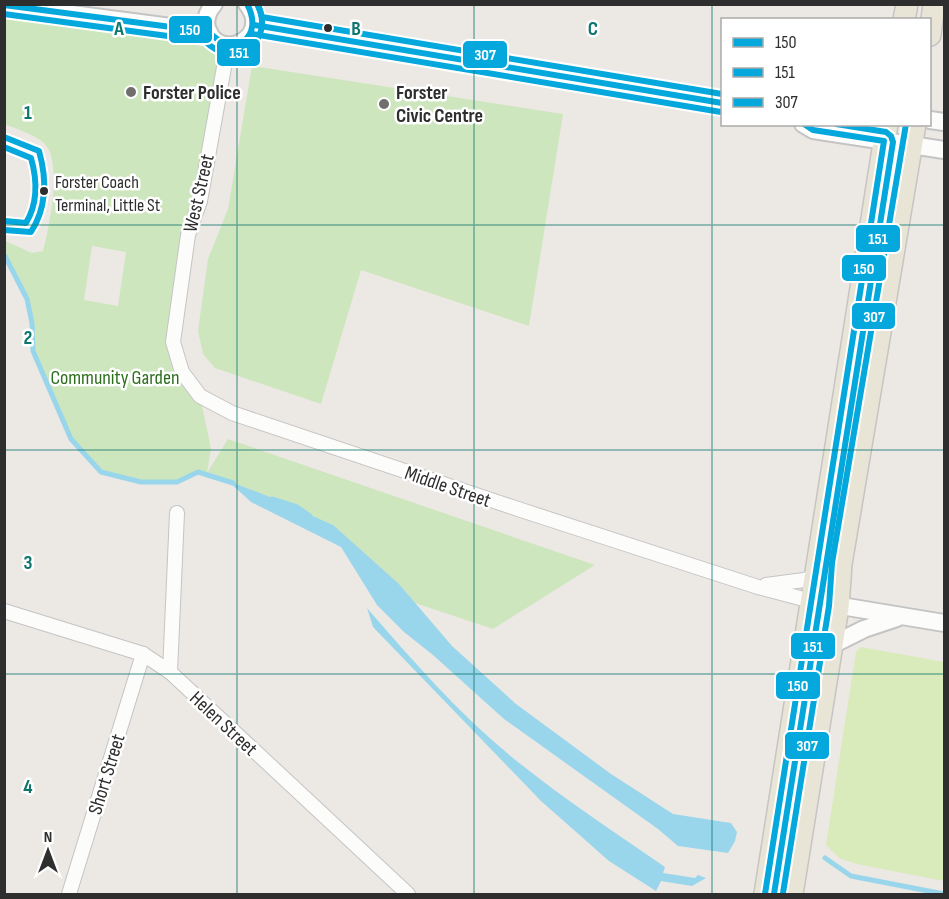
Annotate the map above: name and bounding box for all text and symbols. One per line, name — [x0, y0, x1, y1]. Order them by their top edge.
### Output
line badge: 150 — [168, 15, 213, 44]
text: A — [113, 17, 124, 41]
text: B — [351, 17, 361, 41]
text: C — [588, 17, 598, 41]
legend — [721, 18, 931, 126]
text: 150 — [180, 21, 200, 40]
unlabelled marker — [322, 22, 334, 34]
text: 150 — [775, 32, 797, 53]
line badge: 151 — [216, 38, 261, 67]
line badge: 307 — [462, 40, 508, 69]
text: 151 — [229, 44, 250, 63]
text: 307 — [474, 46, 496, 65]
text: 151 — [775, 62, 796, 83]
place label: Forster Police — [143, 81, 241, 105]
place label: Forster Civic Centre — [396, 81, 483, 128]
marker: Forster Police — [124, 85, 138, 99]
text: 307 — [775, 92, 799, 113]
marker: Forster Civic Centre — [377, 97, 391, 111]
text: 1 — [24, 101, 32, 125]
street label: West Street — [178, 152, 220, 235]
place label: Forster Coach Terminal, Little St — [55, 172, 161, 216]
marker: Forster Coach Terminal, Little St — [38, 185, 50, 197]
line badge: 151 — [855, 224, 901, 253]
text: 151 — [868, 230, 889, 249]
line badge: 150 — [841, 254, 887, 282]
text: 150 — [854, 260, 874, 279]
line badge: 307 — [851, 302, 896, 330]
text: 307 — [863, 308, 885, 327]
text: 2 — [24, 326, 32, 350]
park label: Community Garden — [50, 366, 180, 390]
street label: Middle Street — [401, 461, 494, 513]
text: 3 — [24, 551, 33, 575]
line badge: 151 — [790, 632, 836, 660]
text: 151 — [803, 638, 824, 657]
line badge: 150 — [775, 671, 821, 700]
text: 150 — [788, 677, 808, 696]
street label: Helen Street — [184, 686, 262, 761]
street label: Short Street — [83, 731, 131, 817]
line badge: 307 — [784, 731, 830, 760]
text: 307 — [796, 737, 818, 756]
text: 4 — [23, 775, 33, 799]
north arrow — [18, 821, 78, 881]
text: N — [44, 828, 52, 847]

